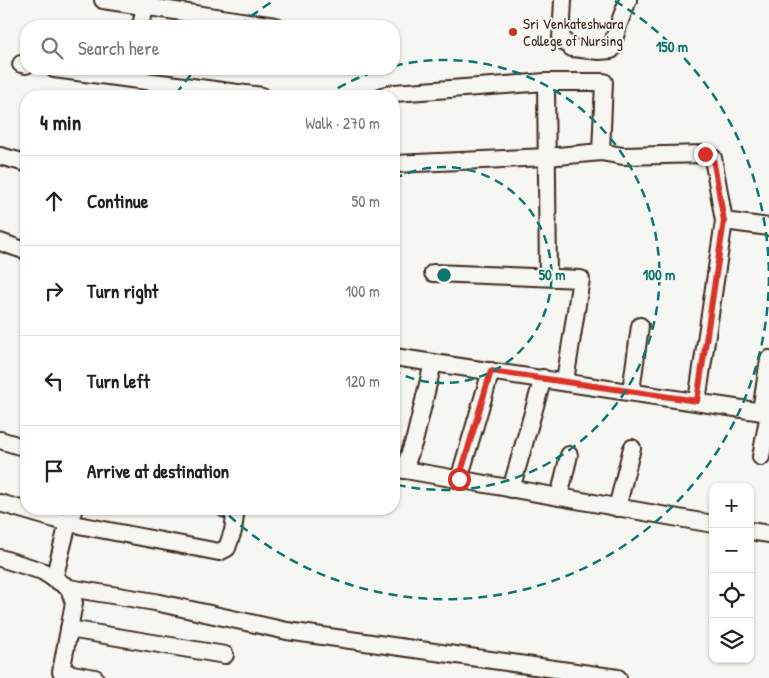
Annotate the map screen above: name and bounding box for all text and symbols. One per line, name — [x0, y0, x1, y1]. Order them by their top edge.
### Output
place label: Sri Venkateshwara College of Nursing — [523, 13, 624, 51]
search box — [20, 20, 400, 75]
marker: Sri Venkateshwara College of Nursing — [507, 26, 519, 38]
icon: search — [38, 34, 66, 62]
text: Search here — [78, 35, 159, 61]
text: 150 m — [656, 36, 688, 57]
text: 4 min — [40, 108, 81, 137]
text: Walk · 270 m — [305, 112, 380, 134]
route end — [694, 143, 717, 166]
icon: ahead — [40, 187, 68, 215]
text: Continue — [87, 188, 148, 214]
text: 50 m — [352, 190, 380, 212]
text: 50 m — [539, 264, 565, 285]
text: 100 m — [643, 264, 675, 285]
centre of rings — [435, 266, 453, 284]
icon: right — [40, 277, 68, 305]
text: Turn right — [87, 278, 158, 304]
text: 100 m — [345, 280, 380, 302]
icon: left — [40, 367, 68, 395]
text: Turn left — [87, 368, 150, 394]
text: 120 m — [345, 370, 380, 392]
icon: arrive — [40, 457, 68, 485]
text: Arrive at destination — [87, 458, 229, 484]
route start — [448, 468, 471, 491]
map controls — [709, 483, 754, 663]
button: + — [709, 483, 754, 528]
button: − — [709, 528, 754, 573]
button: locate — [709, 573, 754, 618]
button: layers — [709, 618, 754, 663]

